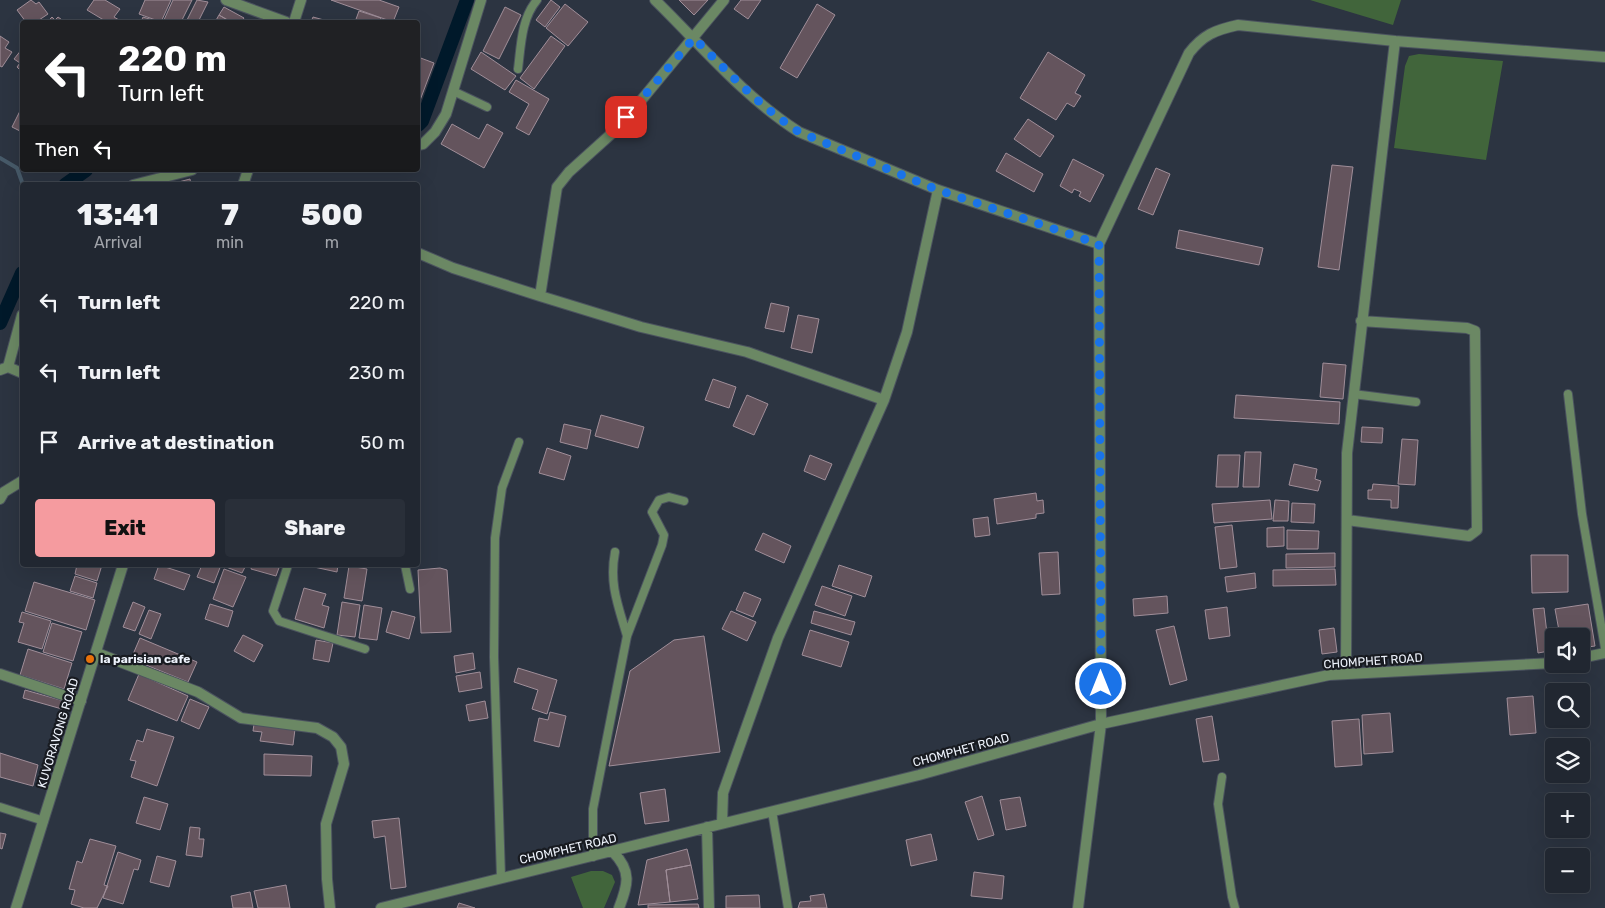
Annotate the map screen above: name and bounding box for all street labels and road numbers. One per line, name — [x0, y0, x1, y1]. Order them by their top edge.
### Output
street label: CHOMPHET ROAD — [1323, 651, 1423, 671]
street label: KUVORAVONG ROAD — [35, 676, 81, 790]
street label: CHOMPHET ROAD — [911, 730, 1011, 770]
street label: CHOMPHET ROAD — [518, 831, 618, 867]

